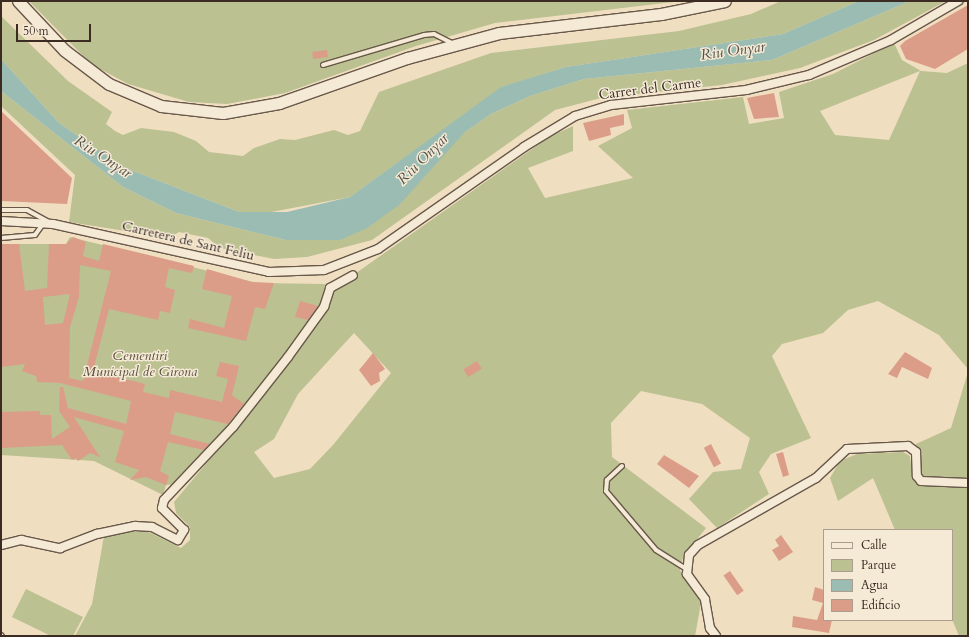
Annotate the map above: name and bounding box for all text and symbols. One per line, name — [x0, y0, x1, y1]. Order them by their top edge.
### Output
scale bar — [18, 16, 93, 42]
text: 50 m — [23, 23, 49, 39]
water label: Riu Onyar — [699, 38, 767, 64]
street label: Carrer del Carme — [598, 74, 702, 104]
water label: Riu Onyar — [394, 130, 452, 188]
water label: Riu Onyar — [71, 132, 135, 182]
street label: Carretera de Sant Feliu — [120, 218, 256, 264]
park label: Cementiri Municipal de Girona — [83, 348, 197, 380]
legend — [823, 529, 953, 621]
text: Calle — [861, 537, 887, 553]
text: Parque — [861, 557, 896, 573]
text: Agua — [861, 577, 888, 593]
text: Edificio — [861, 597, 900, 613]

